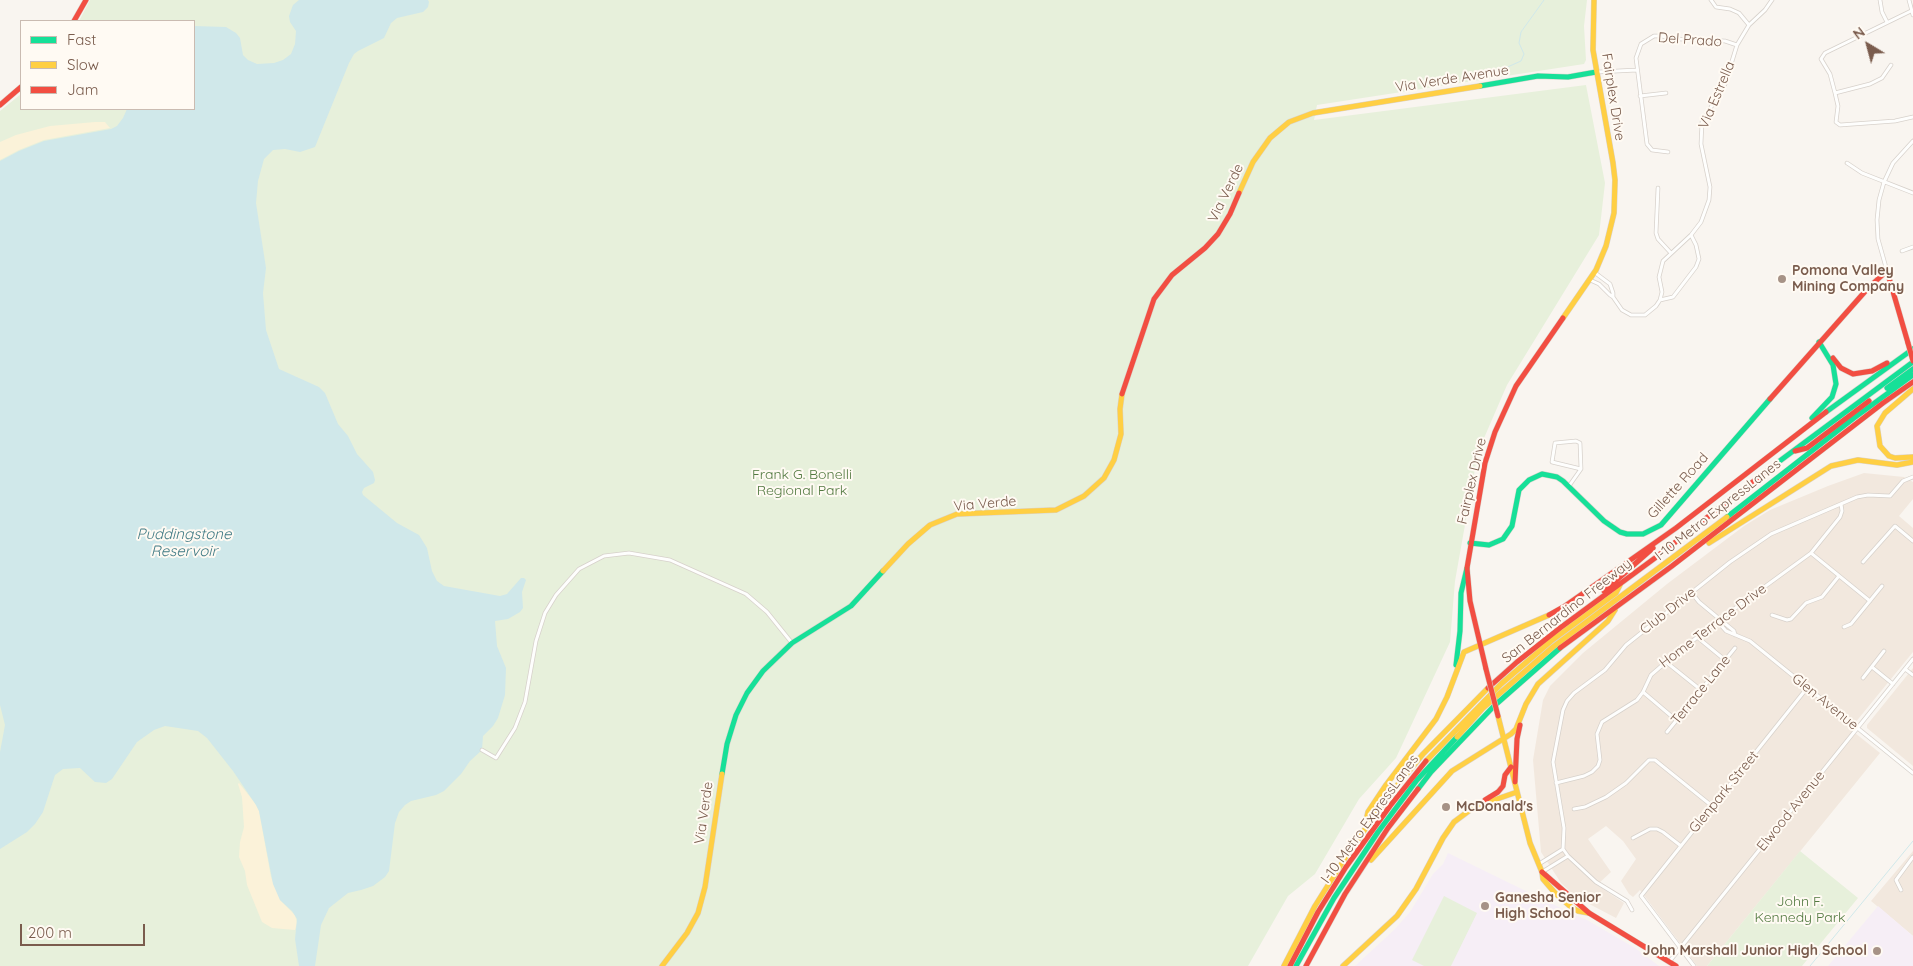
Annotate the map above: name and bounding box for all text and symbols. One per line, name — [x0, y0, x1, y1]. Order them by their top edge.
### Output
legend — [20, 20, 195, 110]
north arrow — [1843, 20, 1893, 70]
text: N — [1849, 23, 1868, 43]
street label: Del Prado — [1657, 29, 1723, 51]
text: Fast — [67, 30, 96, 49]
street label: Fairplex Drive — [1598, 52, 1628, 142]
text: Slow — [67, 55, 99, 74]
street label: Via Estrella — [1695, 59, 1739, 131]
street label: Via Verde Avenue — [1394, 62, 1510, 96]
text: Jam — [67, 80, 98, 99]
street label: Via Verde — [1205, 161, 1247, 225]
place label: Pomona Valley Mining Company — [1792, 263, 1904, 296]
marker: Pomona Valley Mining Company — [1776, 273, 1788, 285]
street label: Fairplex Drive — [1454, 436, 1490, 526]
street label: Gillette Road — [1644, 450, 1712, 522]
street label: I-10 Metro ExpressLanes — [1652, 456, 1784, 564]
park label: Frank G. Bonelli Regional Park — [752, 467, 852, 500]
street label: Via Verde — [953, 493, 1017, 515]
water label: Puddingstone Reservoir — [137, 525, 231, 560]
street label: San Bernardino Freeway — [1499, 555, 1635, 667]
street label: Home Terrace Drive — [1656, 580, 1770, 672]
street label: Club Drive — [1637, 584, 1699, 638]
street label: Terrace Lane — [1668, 652, 1734, 728]
street label: Glen Avenue — [1788, 670, 1862, 734]
street label: Glenpark Street — [1686, 748, 1762, 836]
street label: I-10 Metro ExpressLanes — [1318, 751, 1422, 887]
street label: Elwood Avenue — [1753, 767, 1829, 855]
street label: Via Verde — [691, 781, 717, 845]
place label: McDonald's — [1456, 799, 1533, 815]
marker: McDonald's — [1440, 801, 1452, 813]
place label: Ganesha Senior High School — [1495, 890, 1601, 922]
park label: John F. Kennedy Park — [1754, 894, 1846, 926]
marker: Ganesha Senior High School — [1479, 900, 1491, 912]
scale bar — [22, 914, 148, 946]
text: 200 m — [28, 923, 72, 942]
place label: John Marshall Junior High School — [1643, 943, 1867, 959]
marker: John Marshall Junior High School — [1871, 945, 1883, 957]

